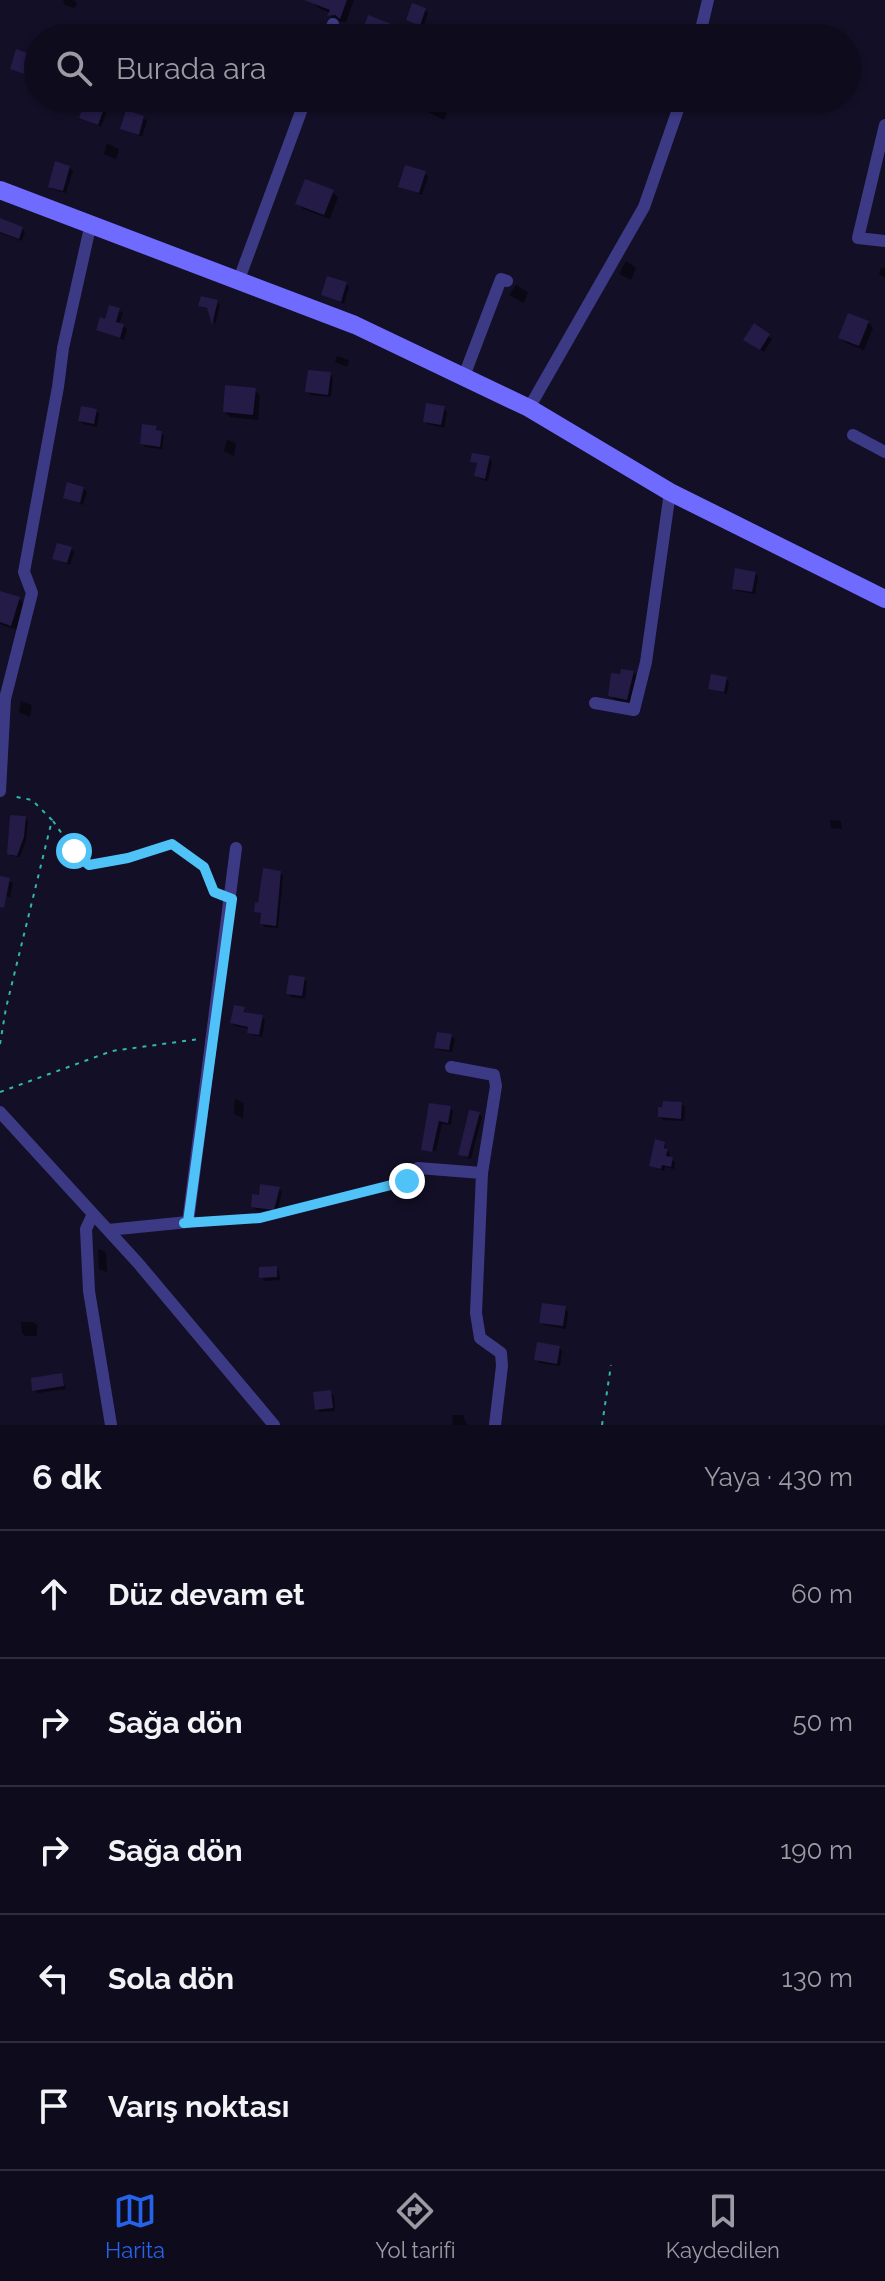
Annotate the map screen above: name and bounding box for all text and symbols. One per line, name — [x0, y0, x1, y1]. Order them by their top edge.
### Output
search box — [24, 24, 861, 112]
icon: search — [52, 46, 96, 90]
text: Burada ara — [116, 51, 266, 86]
route start — [56, 833, 92, 869]
route end — [389, 1163, 425, 1199]
text: 6 dk — [32, 1457, 102, 1497]
text: Yaya · 430 m — [704, 1462, 853, 1492]
icon: ahead — [32, 1572, 76, 1616]
text: Düz devam et — [108, 1577, 305, 1612]
text: 60 m — [791, 1579, 853, 1609]
icon: right — [32, 1700, 76, 1744]
text: Sağa dön — [108, 1705, 243, 1740]
text: 50 m — [792, 1707, 853, 1737]
icon: right — [32, 1828, 76, 1872]
text: Sağa dön — [108, 1833, 243, 1868]
text: 190 m — [780, 1835, 853, 1865]
icon: left — [32, 1956, 76, 2000]
text: Sola dön — [108, 1961, 234, 1996]
text: 130 m — [782, 1963, 853, 1993]
icon: arrive — [32, 2084, 76, 2128]
text: Varış noktası — [108, 2089, 289, 2124]
tab: Harita — [105, 2189, 165, 2263]
tab: Yol tarifi — [375, 2189, 456, 2263]
tab: Kaydedilen — [666, 2189, 780, 2263]

